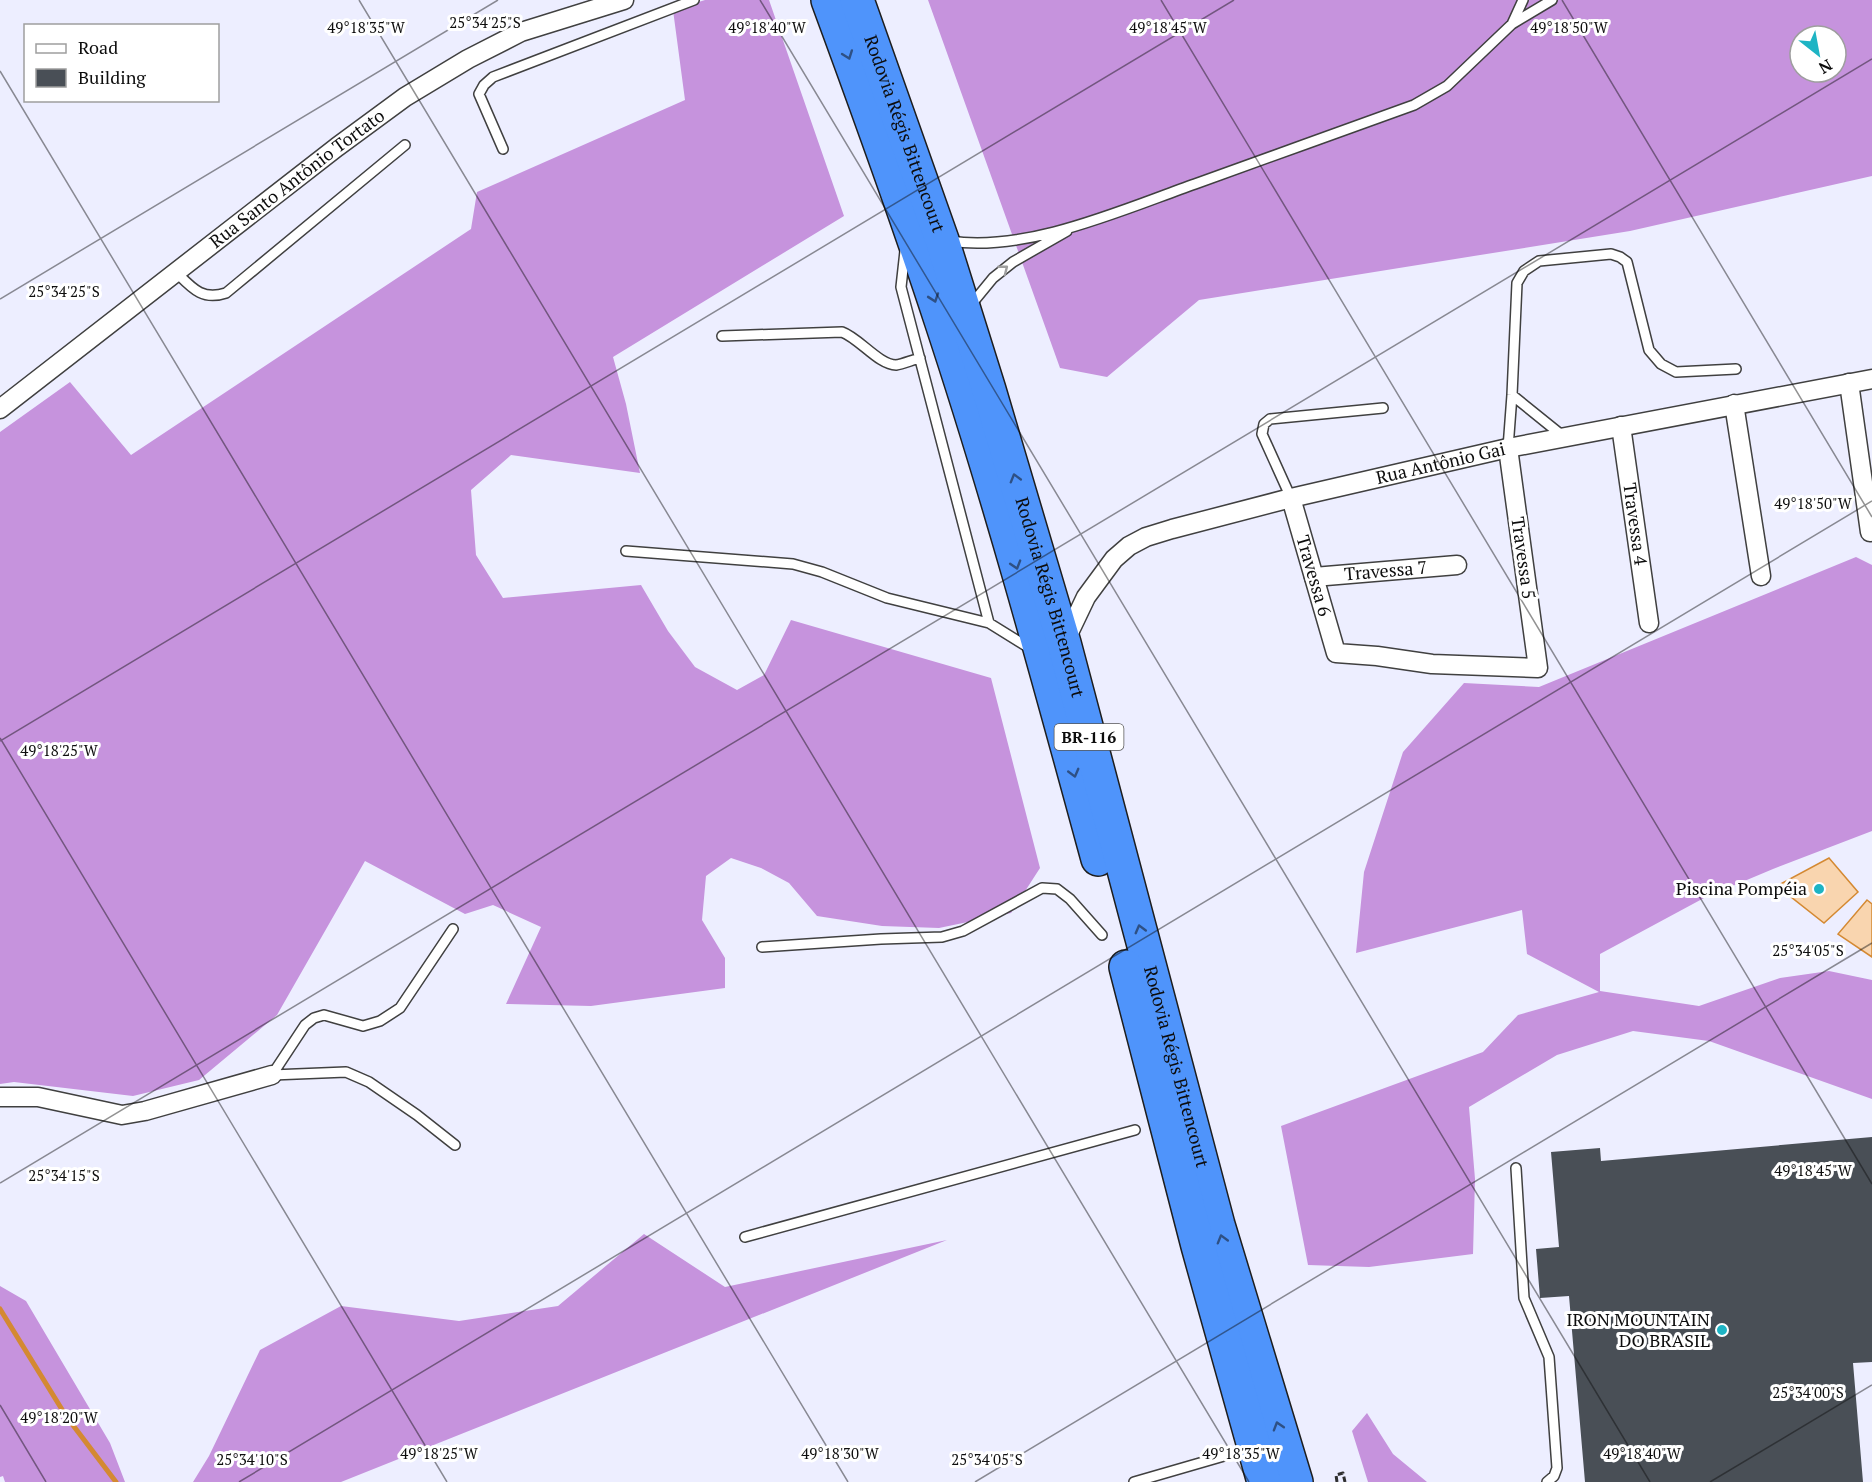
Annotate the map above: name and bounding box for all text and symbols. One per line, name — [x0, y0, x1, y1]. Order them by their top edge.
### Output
text: 25°34'25"S — [449, 12, 521, 32]
text: 49°18'35"W — [327, 17, 406, 37]
text: 49°18'40"W — [728, 17, 807, 37]
text: 49°18'45"W — [1129, 17, 1208, 37]
text: 49°18'50"W — [1530, 17, 1609, 37]
legend — [24, 24, 219, 102]
north arrow — [1788, 24, 1848, 84]
street label: Rodovia Régis Bittencourt — [859, 32, 951, 236]
text: Road — [78, 35, 118, 59]
one-way arrow — [841, 49, 853, 60]
text: N — [1815, 54, 1837, 79]
text: Building — [78, 65, 146, 89]
street label: Rua Santo Antônio Tortato — [204, 103, 389, 253]
one-way arrow — [997, 265, 1008, 276]
text: 25°34'25"S — [28, 281, 100, 301]
one-way arrow — [927, 292, 939, 303]
street label: Rua Antônio Gai — [1373, 436, 1507, 489]
one-way arrow — [1010, 473, 1023, 483]
street label: Travessa 4 — [1618, 481, 1654, 567]
text: 49°18'50"W — [1774, 493, 1853, 513]
street label: Rodovia Régis Bittencourt — [1010, 494, 1091, 700]
street label: Travessa 5 — [1506, 515, 1542, 601]
street label: Travessa 6 — [1291, 532, 1338, 619]
street label: Travessa 7 — [1343, 555, 1428, 585]
one-way arrow — [1009, 559, 1021, 570]
road number: BR-116 — [1054, 724, 1124, 750]
text: 49°18'25"W — [20, 740, 99, 760]
one-way arrow — [1067, 768, 1080, 778]
place label: Piscina Pompéia — [1676, 876, 1807, 900]
marker: Piscina Pompéia — [1812, 882, 1826, 896]
one-way arrow — [1134, 924, 1147, 934]
text: 25°34'05"S — [1772, 940, 1844, 960]
street label: Rodovia Régis Bittencourt — [1139, 963, 1215, 1170]
text: 49°18'45"W — [1774, 1160, 1853, 1180]
text: 25°34'15"S — [28, 1165, 100, 1185]
one-way arrow — [1217, 1235, 1229, 1245]
place label: IRON MOUNTAIN DO BRASIL — [1566, 1307, 1710, 1352]
marker: IRON MOUNTAIN DO BRASIL — [1715, 1323, 1729, 1337]
text: 25°34'00"S — [1772, 1382, 1844, 1402]
text: 49°18'20"W — [20, 1407, 99, 1427]
one-way arrow — [1273, 1421, 1286, 1432]
text: 49°18'25"W — [400, 1443, 479, 1463]
text: 49°18'30"W — [801, 1443, 880, 1463]
text: 49°18'35"W — [1202, 1443, 1281, 1463]
text: 49°18'40"W — [1603, 1443, 1682, 1463]
text: 25°34'10"S — [216, 1449, 288, 1469]
text: 25°34'05"S — [951, 1449, 1023, 1469]

